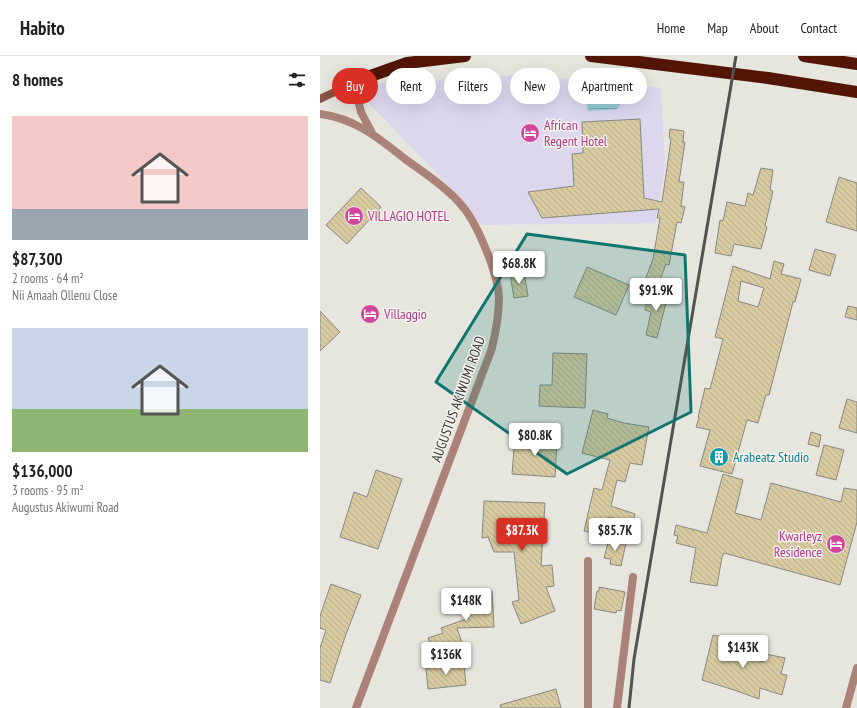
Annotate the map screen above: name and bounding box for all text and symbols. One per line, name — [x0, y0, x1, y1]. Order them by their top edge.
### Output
text: Habito — [20, 16, 65, 40]
text: Home — [657, 19, 685, 37]
text: Map — [707, 19, 728, 37]
text: About — [750, 19, 779, 37]
text: Contact — [801, 19, 837, 37]
chip: Buy — [332, 68, 378, 104]
chip: Rent — [386, 68, 436, 104]
chip: Filters — [444, 68, 502, 104]
chip: New — [510, 68, 560, 104]
chip: Apartment — [568, 68, 647, 104]
text: 8 homes — [12, 69, 63, 91]
icon: filters — [286, 69, 308, 91]
place label: African Regent Hotel — [544, 116, 608, 150]
hotel icon: African Regent Hotel — [519, 122, 541, 144]
icon: home — [124, 142, 196, 214]
hotel icon: VILLAGIO HOTEL — [343, 205, 365, 227]
place label: VILLAGIO HOTEL — [367, 207, 450, 225]
text: $87,300 — [12, 248, 63, 270]
pin: $68.8K — [486, 251, 552, 285]
text: $68.8K — [502, 255, 536, 272]
text: 2 rooms · 64 m² — [12, 270, 84, 287]
pin: $91.9K — [623, 278, 689, 312]
text: $91.9K — [639, 282, 673, 299]
text: Nii Amaah Ollenu Close — [12, 287, 118, 304]
hotel icon: Villaggio — [359, 303, 381, 325]
place label: Villaggio — [383, 305, 427, 323]
street label: AUGUSTUS AKIWUMI ROAD — [427, 334, 489, 464]
icon: home — [124, 354, 196, 426]
pin: $80.8K — [502, 423, 568, 457]
text: $80.8K — [518, 427, 552, 444]
building icon: Arabeatz Studio — [708, 446, 730, 468]
place label: Arabeatz Studio — [733, 448, 809, 466]
text: $136,000 — [12, 460, 73, 482]
text: 3 rooms · 95 m² — [12, 482, 84, 499]
text: Augustus Akiwumi Road — [12, 499, 119, 516]
pin: $87.3K — [489, 518, 555, 552]
pin: $85.7K — [582, 518, 648, 552]
text: $87.3K — [505, 522, 539, 539]
text: $85.7K — [598, 522, 632, 539]
place label: Kwarleyz Residence — [774, 527, 822, 561]
hotel icon: Kwarleyz Residence — [825, 533, 847, 555]
pin: $148K — [438, 588, 494, 622]
text: $148K — [450, 592, 482, 609]
pin: $143K — [715, 635, 771, 669]
text: $143K — [727, 639, 759, 656]
pin: $136K — [418, 642, 474, 676]
text: $136K — [430, 646, 462, 663]

